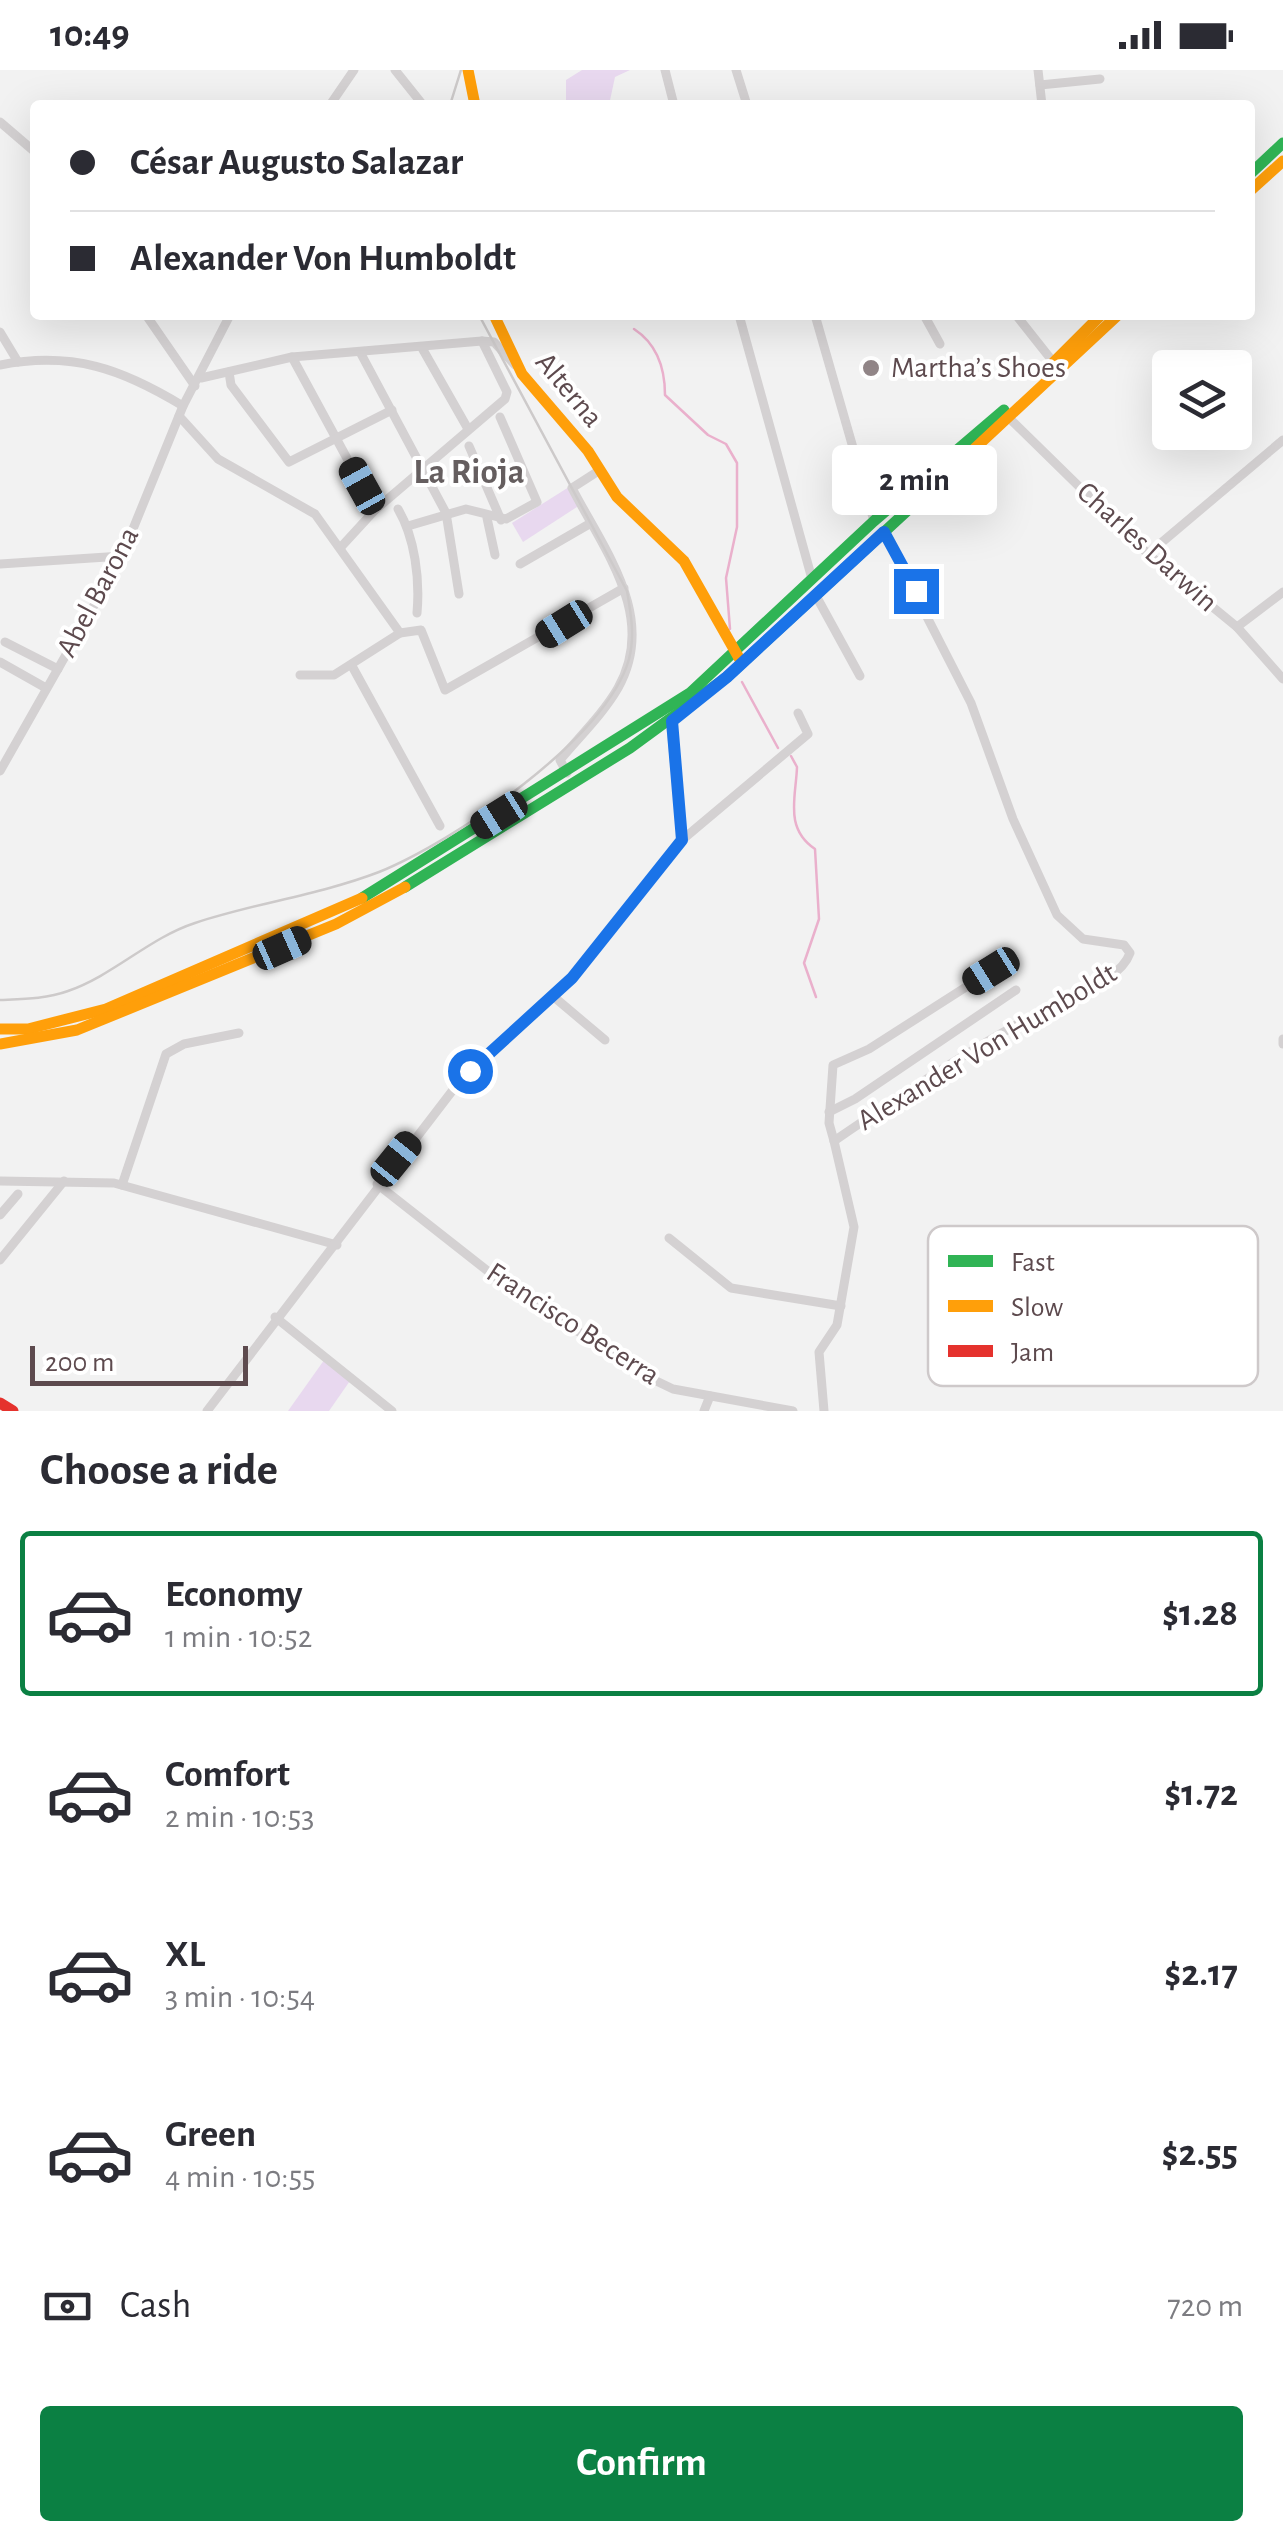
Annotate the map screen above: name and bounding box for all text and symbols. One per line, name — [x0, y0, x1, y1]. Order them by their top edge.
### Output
text: 10:49 — [50, 16, 130, 54]
text: César Augusto Salazar — [130, 144, 463, 182]
text: Alexander Von Humboldt — [130, 240, 516, 278]
street label: Alterna — [530, 347, 608, 433]
map controls — [1152, 350, 1252, 450]
button: layers — [1152, 350, 1252, 450]
place label: Martha’s Shoes — [891, 353, 1066, 383]
marker: Martha’s Shoes — [860, 357, 882, 379]
callout: 2 min — [834, 446, 998, 516]
car — [334, 452, 390, 520]
district label: La Rioja — [413, 455, 525, 490]
text: 2 min — [879, 464, 950, 496]
street label: Charles Darwin — [1071, 476, 1223, 618]
street label: Abel Barona — [51, 522, 145, 662]
route end — [894, 569, 939, 614]
car — [531, 595, 597, 653]
car — [466, 786, 532, 844]
car — [248, 922, 316, 974]
car — [958, 942, 1024, 1000]
street label: Alexander Von Humboldt — [852, 958, 1122, 1136]
route start — [448, 1049, 493, 1094]
car — [365, 1126, 427, 1192]
legend — [928, 1226, 1258, 1386]
text: Fast — [1011, 1249, 1055, 1277]
street label: Francisco Becerra — [481, 1257, 665, 1391]
text: Slow — [1011, 1294, 1063, 1322]
text: Jam — [1011, 1339, 1054, 1367]
scale bar — [30, 1341, 248, 1386]
text: 200 m — [45, 1349, 114, 1377]
text: Choose a ride — [40, 1448, 278, 1493]
icon: car — [45, 1569, 135, 1659]
text: Economy — [165, 1576, 303, 1614]
text: $1.28 — [1162, 1595, 1238, 1633]
text: 1 min · 10:52 — [165, 1621, 312, 1653]
icon: car — [45, 1749, 135, 1839]
text: Comfort — [165, 1756, 290, 1794]
text: $1.72 — [1164, 1775, 1238, 1813]
text: 2 min · 10:53 — [165, 1801, 314, 1833]
icon: car — [45, 1929, 135, 2019]
text: XL — [165, 1936, 205, 1974]
text: $2.17 — [1164, 1955, 1238, 1993]
text: 3 min · 10:54 — [165, 1981, 315, 2013]
icon: car — [45, 2109, 135, 2199]
text: Green — [165, 2116, 256, 2154]
text: $2.55 — [1161, 2135, 1238, 2173]
text: 4 min · 10:55 — [165, 2161, 315, 2193]
icon: cash — [40, 2279, 95, 2334]
text: Cash — [120, 2287, 191, 2325]
text: 720 m — [1167, 2290, 1243, 2322]
button: Confirm — [40, 2406, 1243, 2521]

